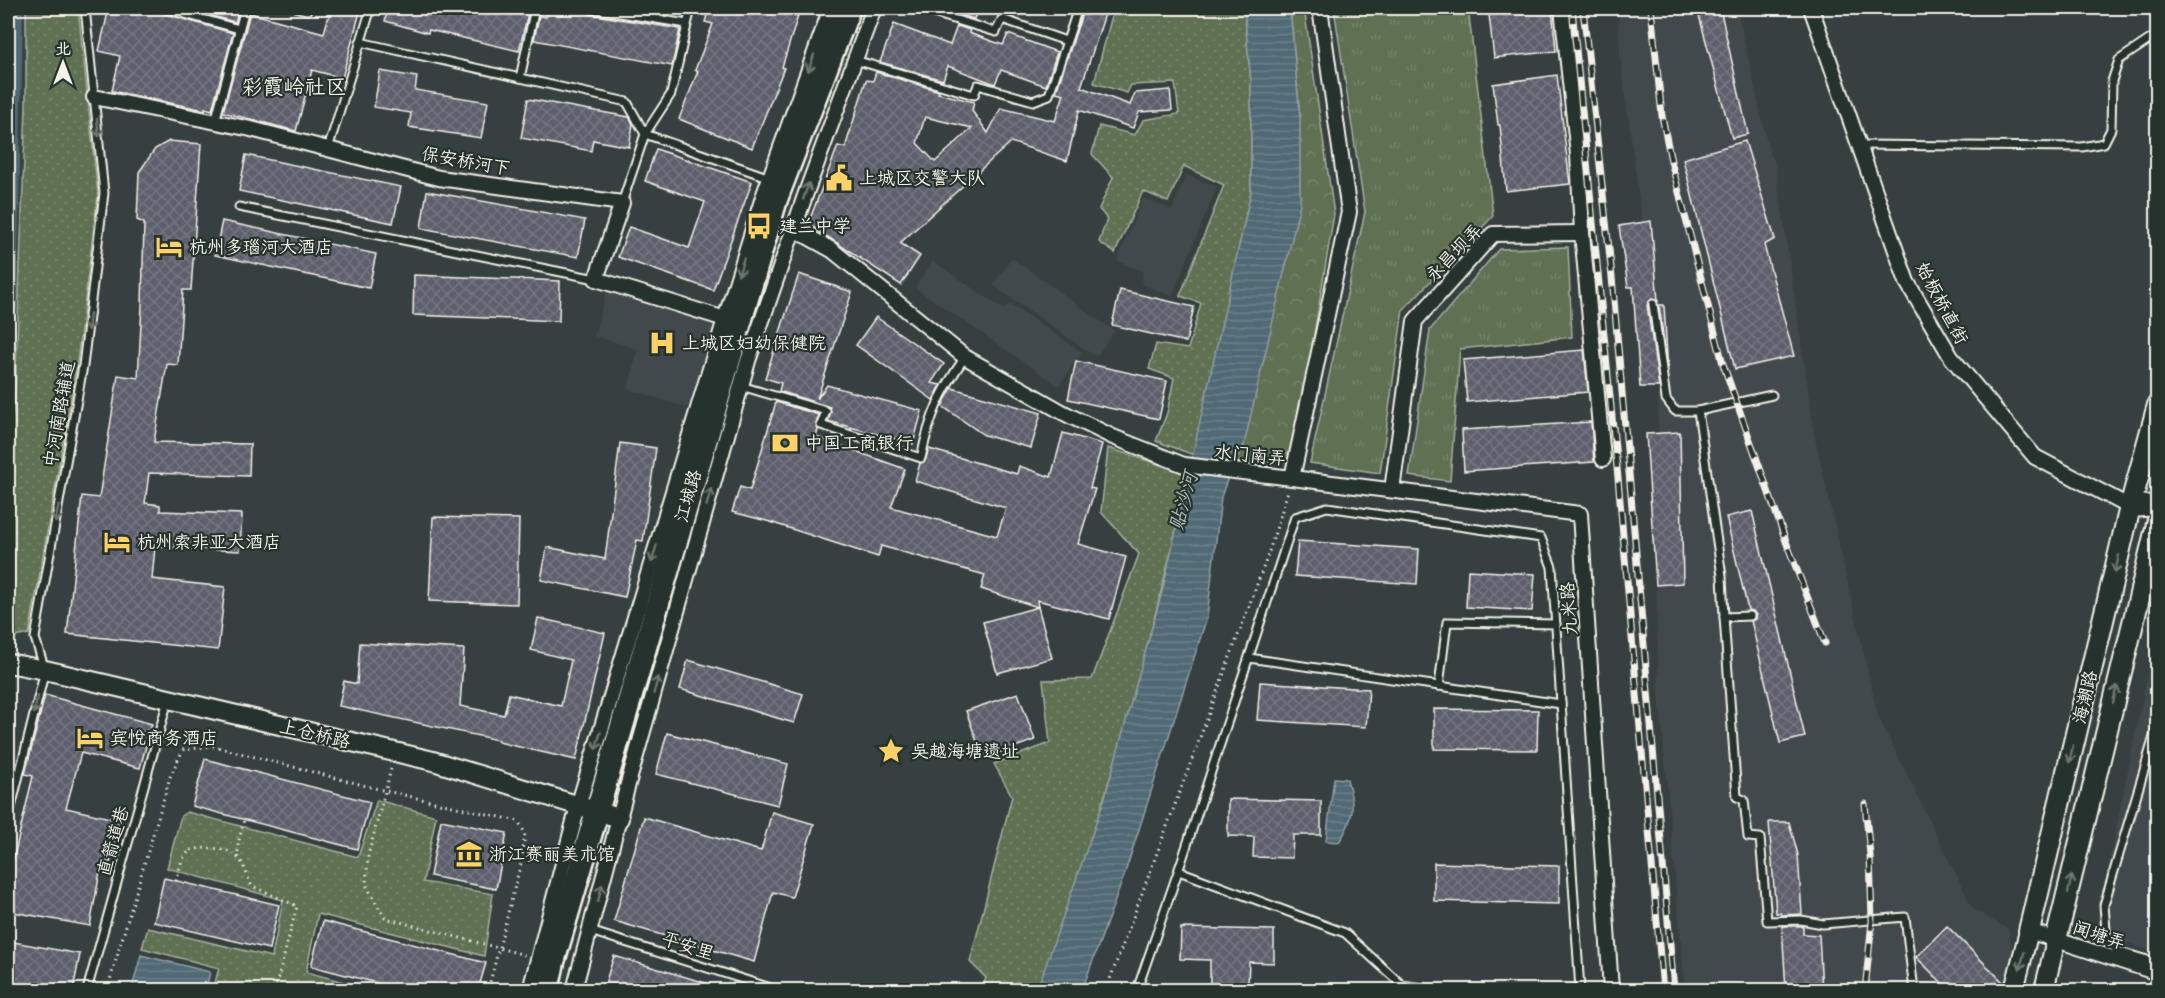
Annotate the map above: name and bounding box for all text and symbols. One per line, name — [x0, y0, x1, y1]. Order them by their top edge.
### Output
north arrow — [33, 33, 93, 93]
text: 北 — [55, 38, 71, 58]
one-way arrow — [805, 53, 816, 71]
district label: 彩霞岭社区 — [242, 73, 347, 100]
one-way arrow — [92, 118, 103, 138]
street label: 保安桥河下 — [420, 141, 512, 180]
public building icon: 上城区交警大队 — [824, 163, 854, 193]
place label: 上城区交警大队 — [859, 166, 985, 189]
one-way arrow — [802, 182, 813, 201]
bus stop icon: 建兰中学 — [744, 211, 774, 241]
place label: 建兰中学 — [779, 214, 851, 237]
street label: 永昌坝弄 — [1420, 219, 1487, 287]
hotel icon: 杭州多瑙河大酒店 — [154, 232, 184, 262]
place label: 杭州多瑙河大酒店 — [189, 235, 333, 258]
one-way arrow — [735, 257, 746, 276]
street label: 始板桥直街 — [1911, 258, 1974, 348]
one-way arrow — [83, 312, 94, 331]
hospital icon: 上城区妇幼保健院 — [647, 328, 677, 358]
place label: 上城区妇幼保健院 — [682, 331, 826, 354]
street label: 中河南路辅道 — [38, 359, 79, 469]
bank icon: 中国工商银行 — [770, 428, 800, 458]
place label: 中国工商银行 — [805, 431, 913, 454]
street label: 水门南弄 — [1213, 439, 1287, 470]
water label: 贴沙河 — [1163, 466, 1203, 533]
street label: 江城路 — [669, 467, 706, 525]
one-way arrow — [704, 488, 715, 507]
one-way arrow — [51, 504, 62, 524]
hotel icon: 杭州索非亚大酒店 — [102, 527, 132, 557]
place label: 杭州索非亚大酒店 — [137, 530, 281, 553]
one-way arrow — [648, 544, 659, 563]
one-way arrow — [2110, 555, 2122, 574]
street label: 九米路 — [1555, 581, 1582, 637]
street label: 海潮路 — [2067, 668, 2102, 726]
one-way arrow — [651, 676, 662, 695]
one-way arrow — [2109, 685, 2121, 704]
one-way arrow — [30, 695, 42, 714]
street label: 上仓桥路 — [277, 714, 353, 753]
hotel icon: 宾悦商务酒店 — [75, 723, 105, 753]
place label: 宾悦商务酒店 — [110, 726, 218, 749]
one-way arrow — [592, 731, 603, 750]
place icon: 吴越海塘遗址 — [876, 736, 906, 766]
place label: 吴越海塘遗址 — [911, 739, 1019, 762]
one-way arrow — [2065, 744, 2077, 763]
street label: 直箭道巷 — [92, 803, 133, 879]
museum icon: 浙江赛丽美术馆 — [454, 839, 484, 869]
place label: 浙江赛丽美术馆 — [489, 842, 615, 865]
one-way arrow — [2064, 874, 2076, 893]
one-way arrow — [595, 884, 606, 903]
street label: 闻塘弄 — [2070, 915, 2128, 954]
street label: 平安里 — [659, 926, 717, 965]
one-way arrow — [2015, 951, 2027, 970]

